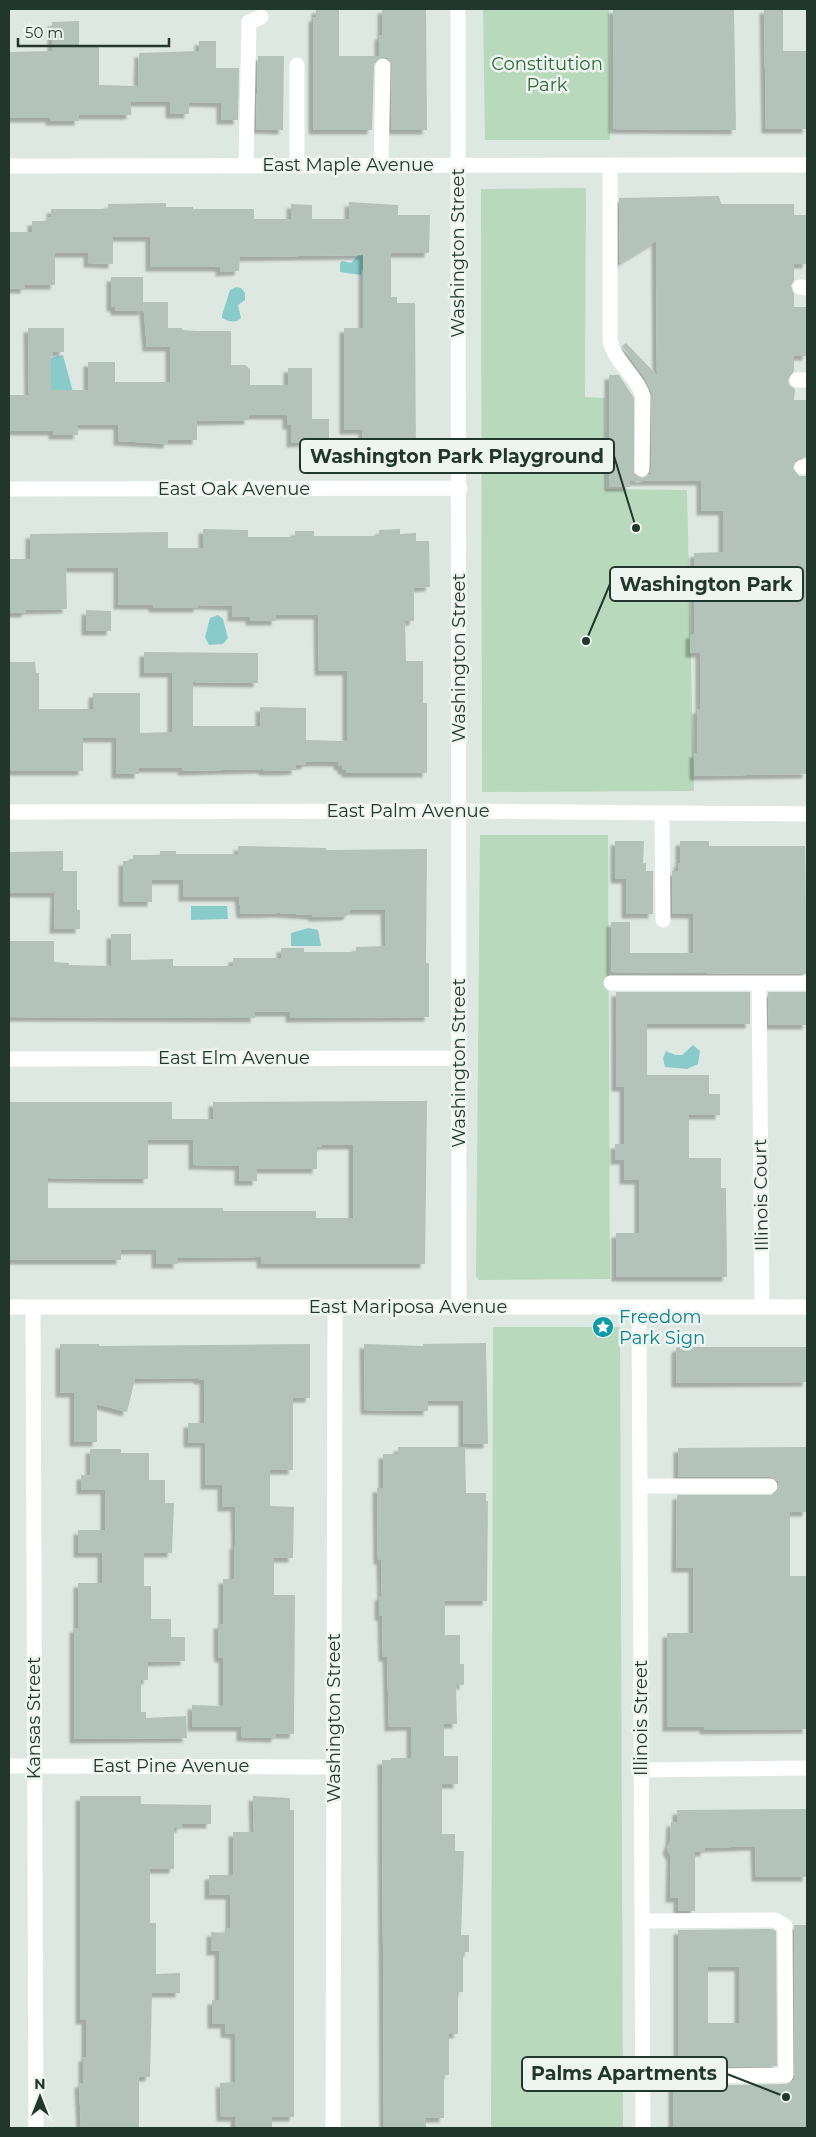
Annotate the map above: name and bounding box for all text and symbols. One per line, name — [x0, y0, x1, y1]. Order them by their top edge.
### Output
scale bar — [18, 15, 169, 47]
text: 50 m — [25, 23, 63, 42]
park label: Constitution Park — [491, 53, 603, 96]
street label: East Maple Avenue — [262, 154, 434, 176]
street label: Washington Street — [447, 168, 469, 338]
callout: Washington Park Playground — [300, 439, 614, 473]
text: Washington Park Playground — [310, 445, 604, 468]
street label: East Oak Avenue — [158, 478, 310, 500]
callout: Washington Park — [610, 567, 803, 601]
street label: Washington Street — [448, 573, 470, 743]
text: Washington Park — [619, 573, 793, 596]
street label: East Palm Avenue — [326, 800, 490, 822]
street label: Washington Street — [448, 978, 470, 1148]
street label: East Elm Avenue — [158, 1047, 310, 1069]
street label: Illinois Court — [749, 1139, 773, 1251]
street label: East Mariposa Avenue — [309, 1296, 507, 1318]
place label: Freedom Park Sign — [619, 1306, 705, 1349]
place icon: Freedom Park Sign — [591, 1315, 615, 1339]
street label: Washington Street — [323, 1633, 345, 1803]
street label: Kansas Street — [23, 1657, 45, 1779]
street label: Illinois Street — [630, 1660, 652, 1776]
street label: East Pine Avenue — [93, 1755, 250, 1777]
callout: Palms Apartments — [522, 2057, 727, 2091]
text: Palms Apartments — [531, 2062, 717, 2085]
north arrow — [15, 2072, 65, 2122]
text: N — [34, 2075, 46, 2093]

